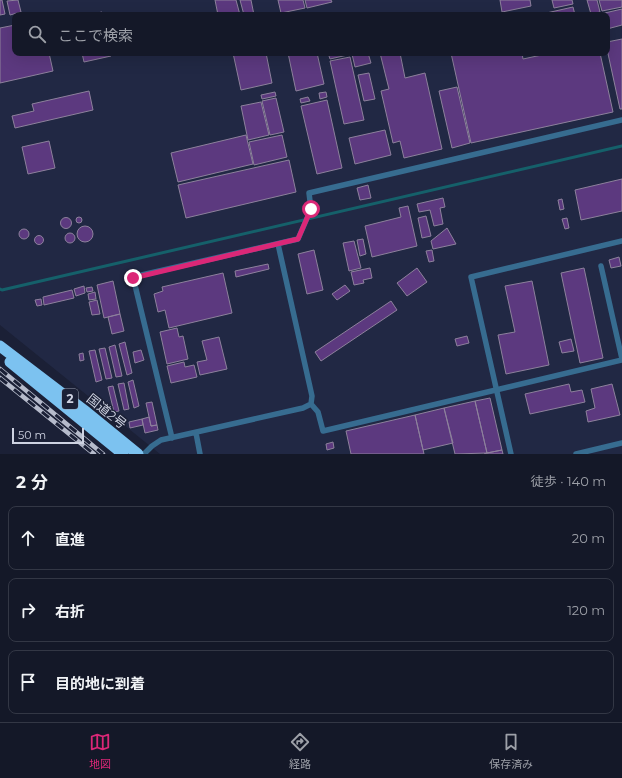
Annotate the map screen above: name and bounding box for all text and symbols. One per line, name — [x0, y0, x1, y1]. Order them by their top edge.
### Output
search box — [12, 12, 610, 56]
icon: search — [26, 23, 48, 45]
text: ここで検索 — [58, 26, 133, 45]
route start — [302, 200, 320, 218]
route end — [124, 269, 142, 287]
road number: 2 — [62, 389, 78, 409]
street label: 国道2号 — [84, 390, 130, 432]
scale bar — [12, 426, 84, 445]
text: 50 m — [18, 428, 46, 442]
text: 2 分 — [16, 472, 48, 492]
text: 徒歩 · 140 m — [531, 473, 606, 489]
icon: ahead — [17, 527, 39, 549]
text: 直進 — [55, 530, 85, 549]
text: 20 m — [572, 530, 605, 546]
icon: right — [17, 599, 39, 621]
text: 右折 — [55, 602, 85, 621]
text: 120 m — [567, 602, 605, 618]
icon: arrive — [17, 671, 39, 693]
text: 目的地に到着 — [55, 674, 145, 693]
tab: 地図 — [89, 731, 111, 771]
tab: 経路 — [289, 731, 311, 771]
tab: 保存済み — [489, 731, 533, 771]

